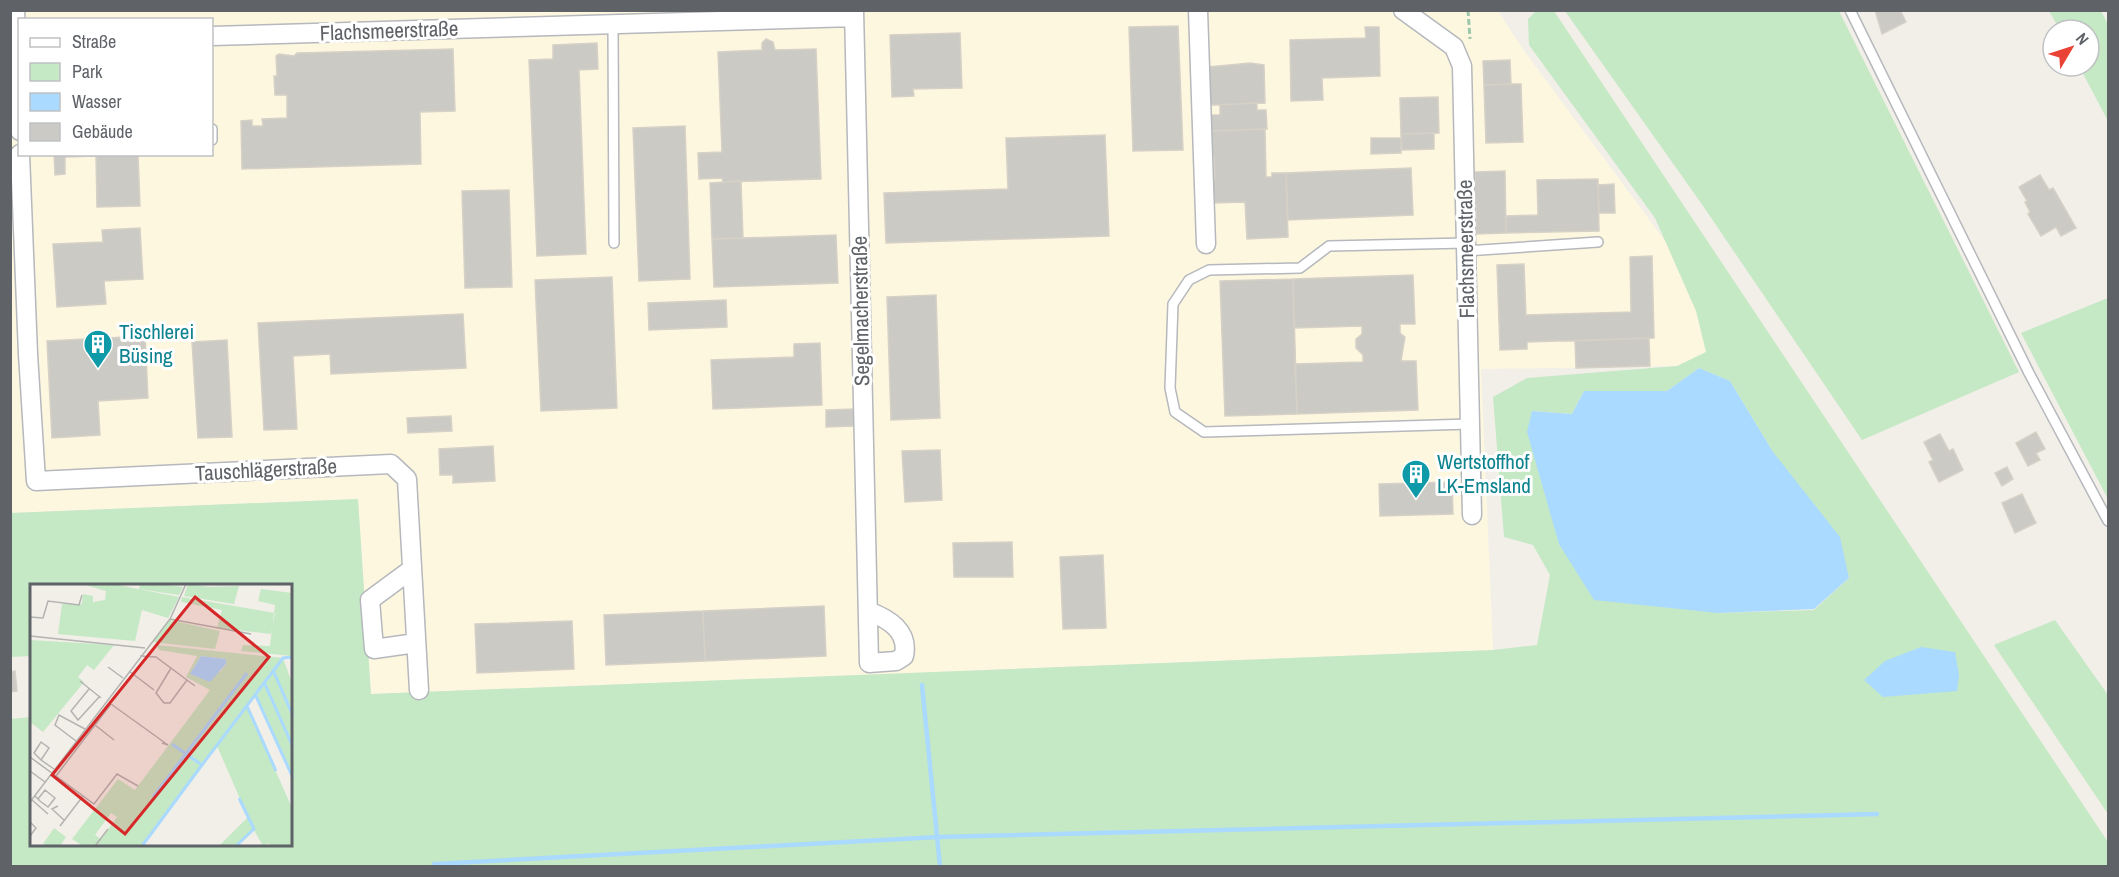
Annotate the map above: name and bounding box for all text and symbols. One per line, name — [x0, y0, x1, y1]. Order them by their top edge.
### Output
street label: Flachsmeerstraße — [319, 14, 459, 47]
legend — [18, 18, 213, 156]
north arrow — [2041, 18, 2101, 78]
text: N — [2071, 28, 2094, 49]
text: Straße — [72, 29, 116, 54]
text: Park — [72, 59, 103, 84]
text: Wasser — [72, 89, 122, 114]
text: Gebäude — [72, 119, 133, 144]
street label: Flachsmeerstraße — [1450, 179, 1481, 319]
street label: Segelmacherstraße — [845, 236, 876, 386]
place label: Tischlerei Büsing — [119, 317, 194, 370]
building icon: Tischlerei Büsing — [82, 328, 114, 370]
place label: Wertstoffhof LK-Emsland — [1437, 447, 1531, 500]
street label: Tauschlägerstraße — [194, 451, 338, 488]
building icon: Wertstoffhof LK-Emsland — [1400, 458, 1432, 500]
inset map — [30, 584, 292, 847]

